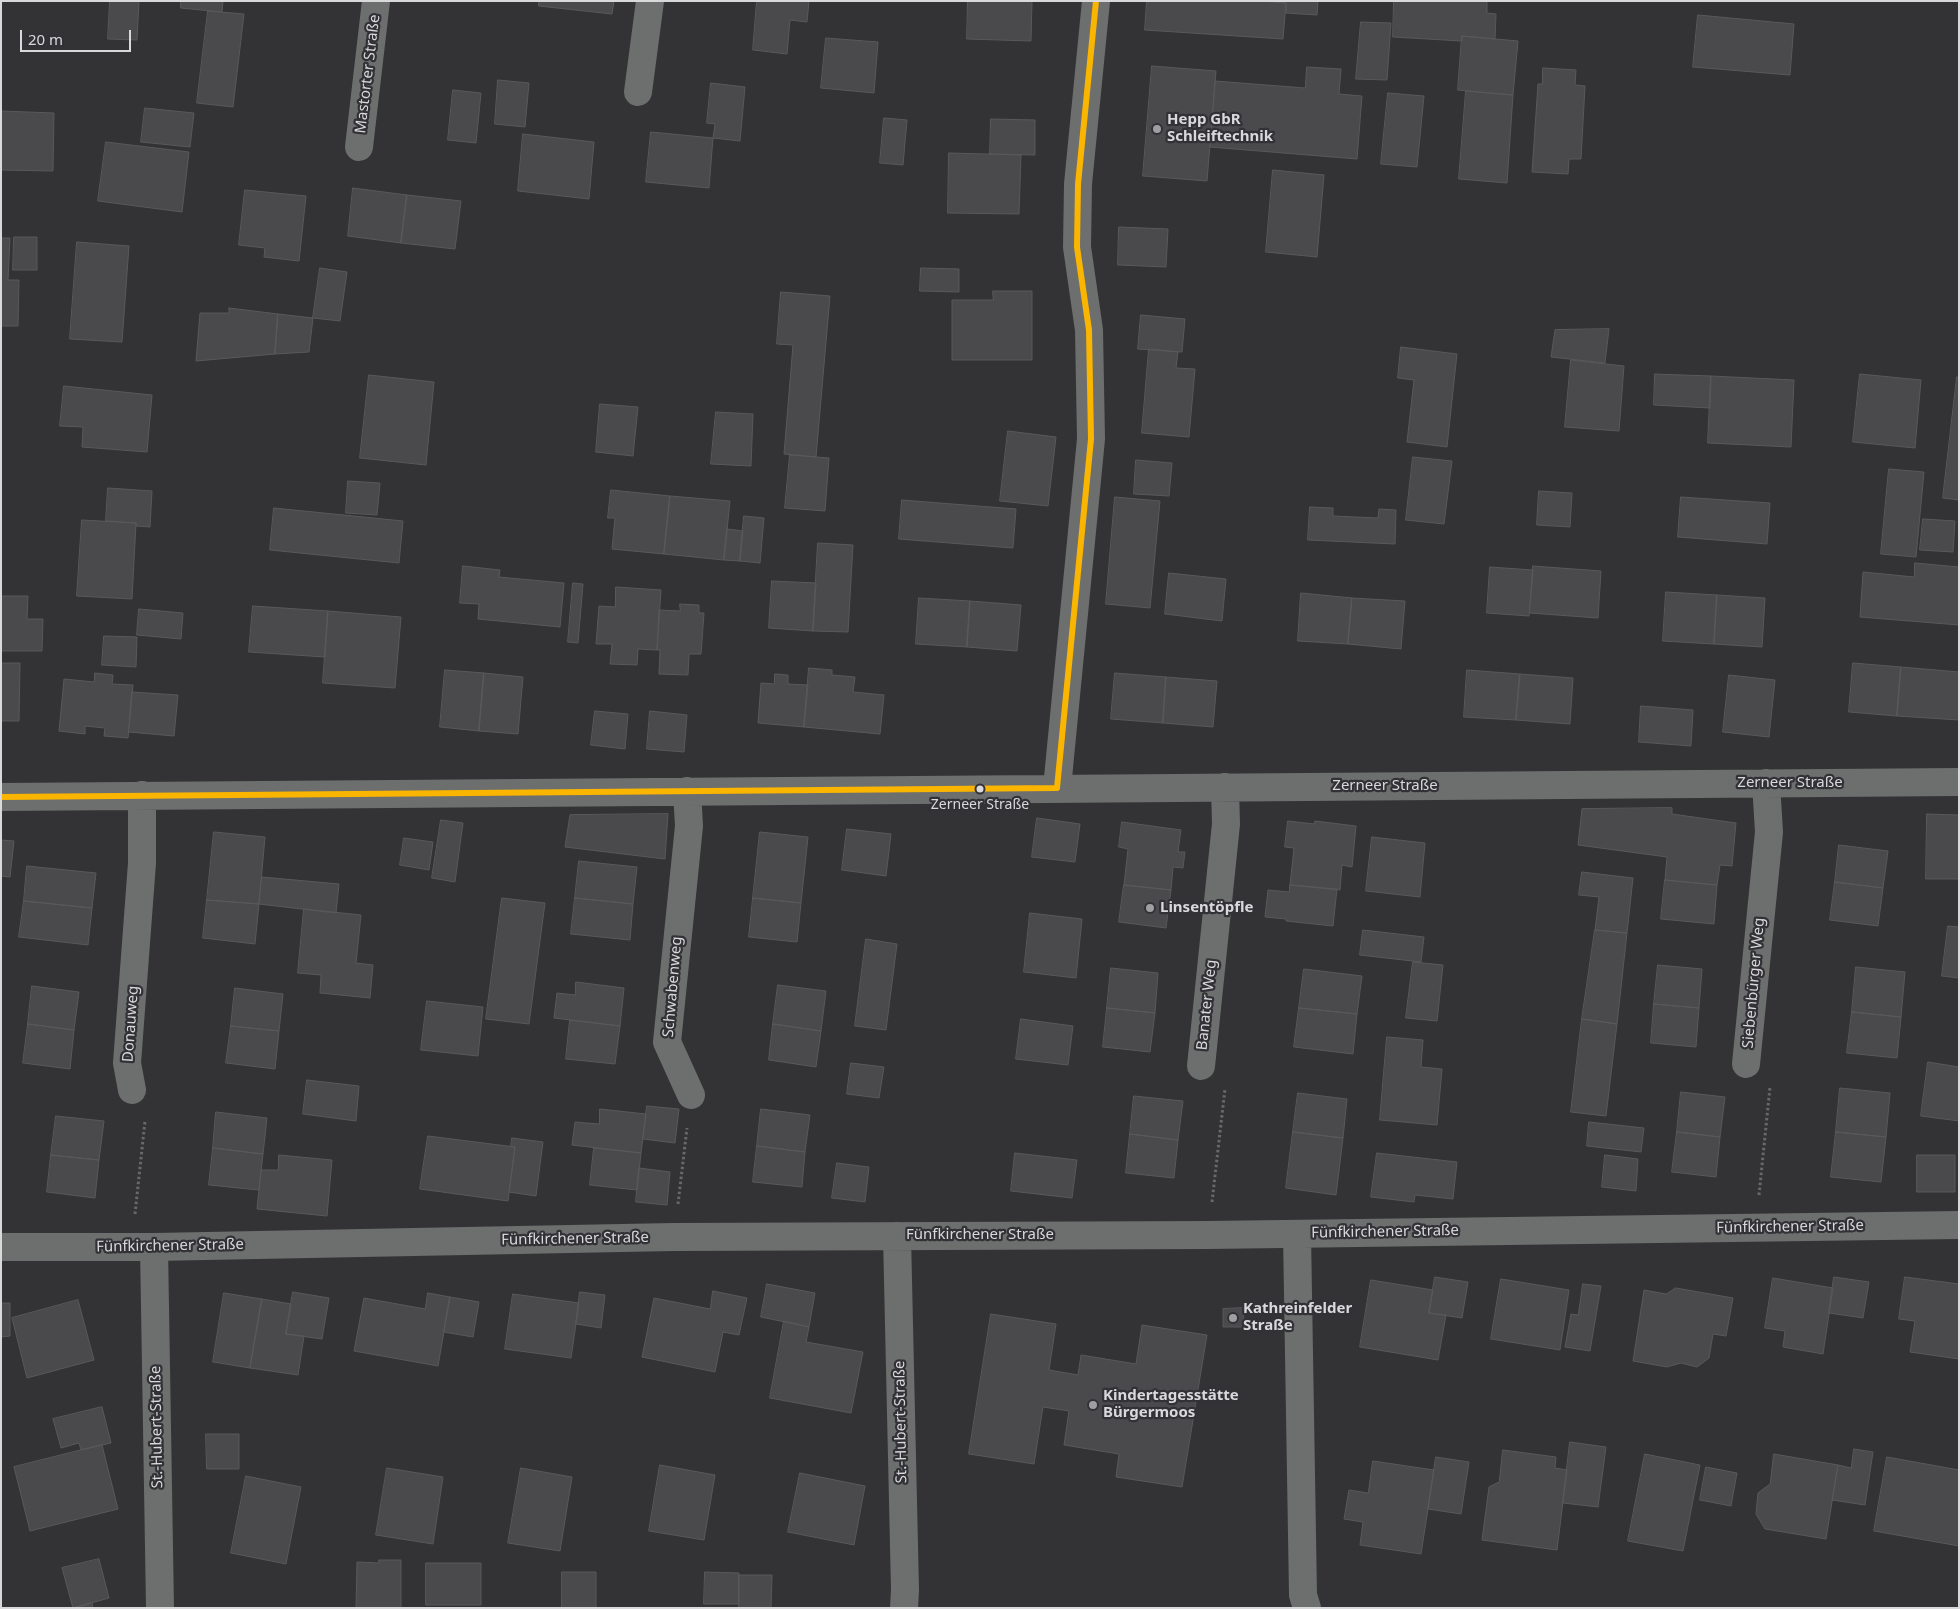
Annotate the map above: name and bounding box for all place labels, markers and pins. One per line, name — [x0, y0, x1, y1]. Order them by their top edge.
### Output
place label: Hepp GbR Schleiftechnik — [1167, 111, 1273, 146]
marker: Hepp GbR Schleiftechnik — [1151, 123, 1163, 135]
marker: Zerneer Straße — [975, 784, 985, 794]
place label: Zerneer Straße — [931, 797, 1029, 813]
place label: Linsentöpfle — [1160, 899, 1254, 917]
marker: Linsentöpfle — [1144, 902, 1156, 914]
place label: Kathreinfelder Straße — [1243, 1300, 1352, 1335]
marker: Kathreinfelder Straße — [1227, 1312, 1239, 1324]
place label: Kindertagesstätte Bürgermoos — [1103, 1387, 1239, 1422]
marker: Kindertagesstätte Bürgermoos — [1087, 1399, 1099, 1411]

